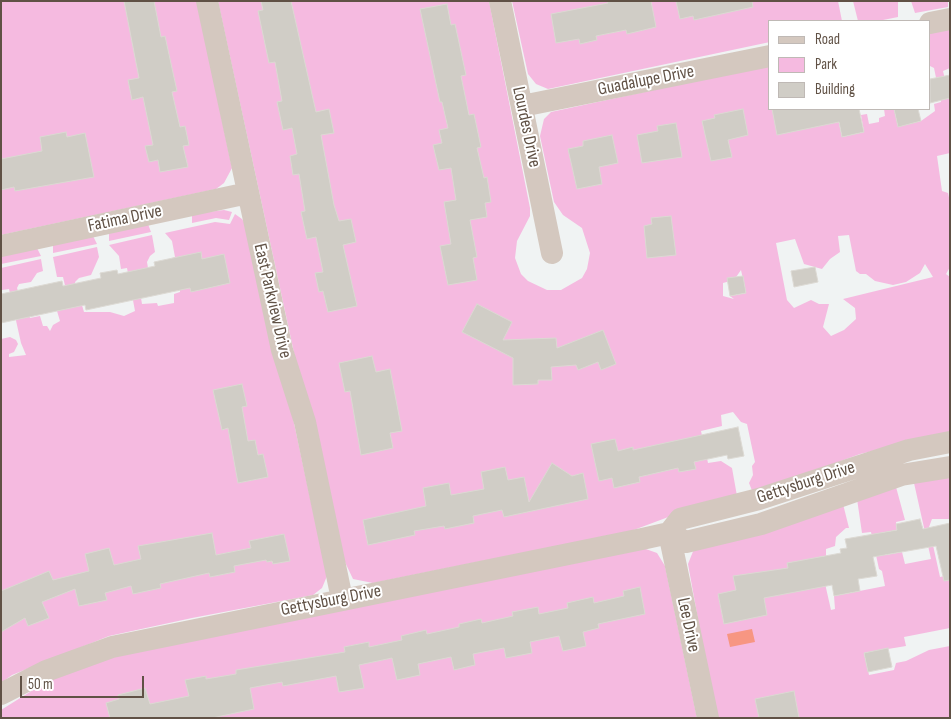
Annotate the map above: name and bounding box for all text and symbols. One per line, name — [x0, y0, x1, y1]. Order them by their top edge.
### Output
legend — [768, 20, 931, 110]
text: Road — [815, 30, 840, 49]
text: Park — [815, 55, 837, 74]
street label: Guadalupe Drive — [596, 61, 696, 101]
text: Building — [815, 80, 855, 99]
street label: Lourdes Drive — [507, 85, 545, 169]
street label: Fatima Drive — [86, 201, 164, 237]
street label: East Parkview Drive — [248, 242, 296, 360]
street label: Gettysburg Drive — [754, 457, 858, 509]
street label: Gettysburg Drive — [279, 581, 383, 621]
street label: Lee Drive — [672, 596, 704, 654]
scale bar — [22, 666, 146, 698]
text: 50 m — [28, 675, 53, 694]

